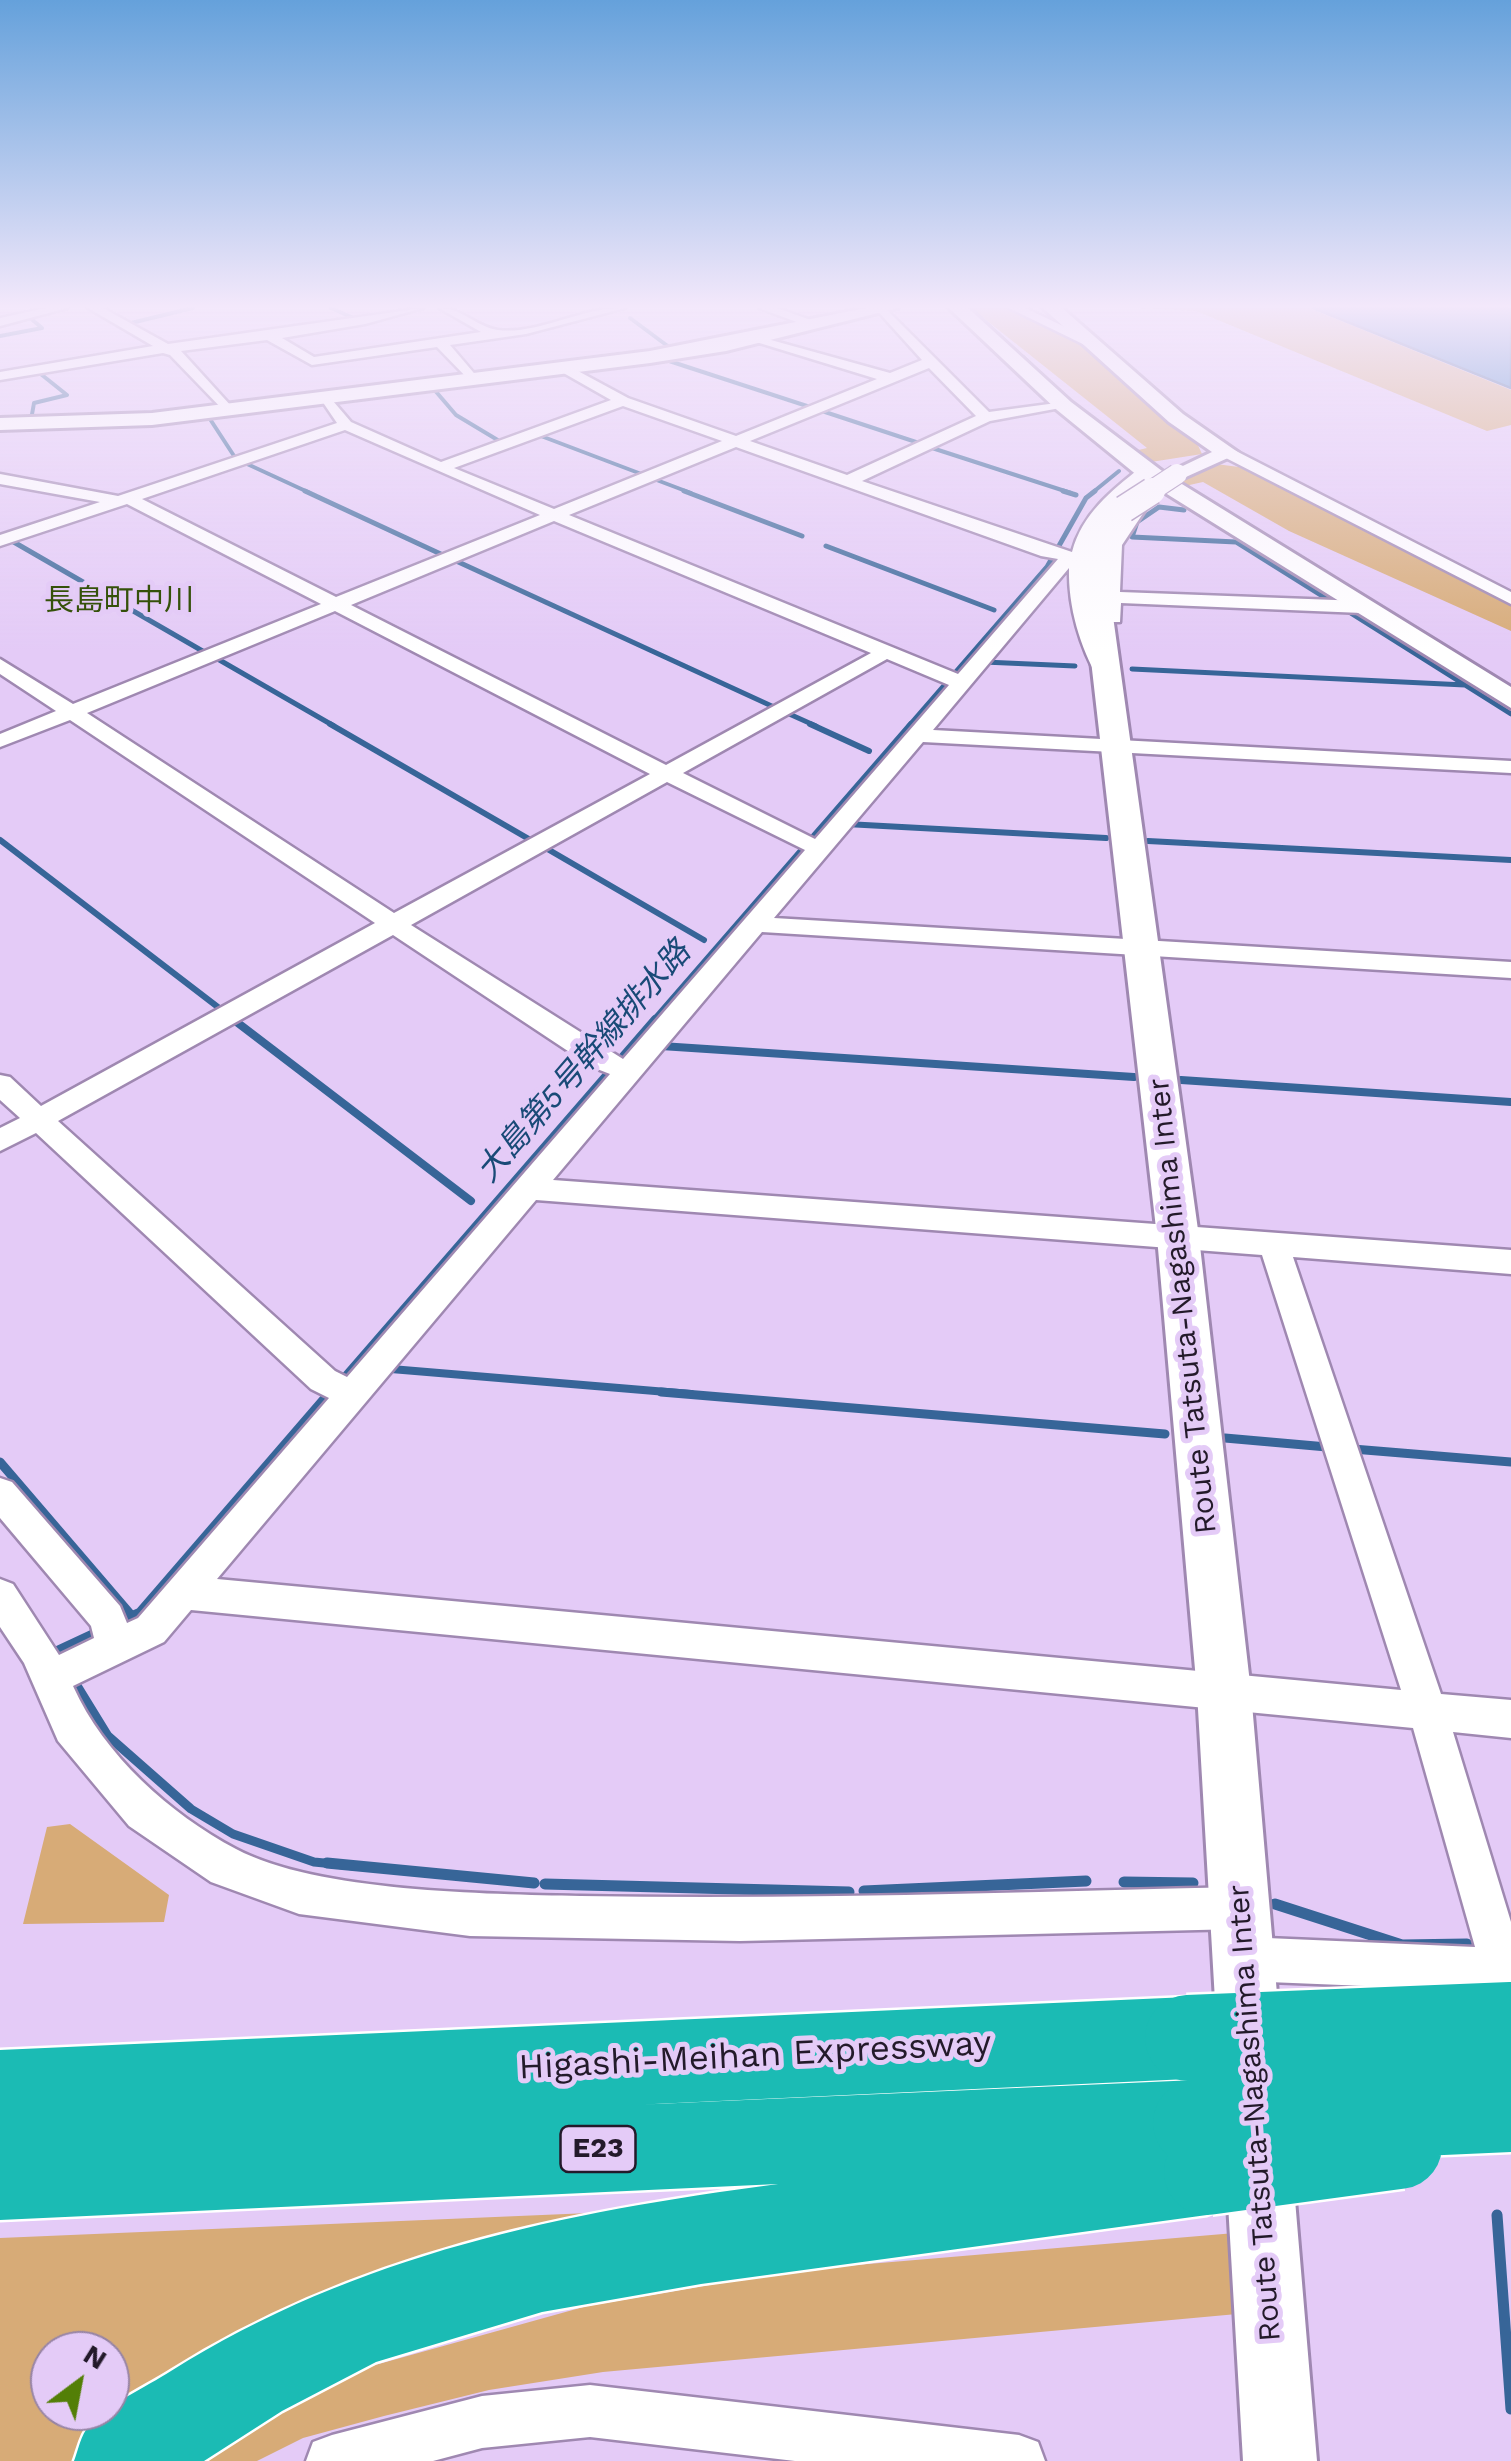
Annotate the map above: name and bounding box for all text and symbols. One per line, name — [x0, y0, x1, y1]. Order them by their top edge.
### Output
district label: 長島町中川 — [44, 583, 194, 619]
water label: 大島第5号幹線排水路 — [469, 934, 699, 1190]
street label: Route Tatsuta-Nagashima Inter — [1141, 1076, 1225, 1536]
street label: Route Tatsuta-Nagashima Inter — [1221, 1883, 1289, 2343]
street label: Higashi-Meihan Expressway — [518, 2023, 992, 2089]
road number: E23 — [560, 2126, 636, 2172]
north arrow — [30, 2331, 130, 2431]
text: N — [78, 2337, 113, 2376]

